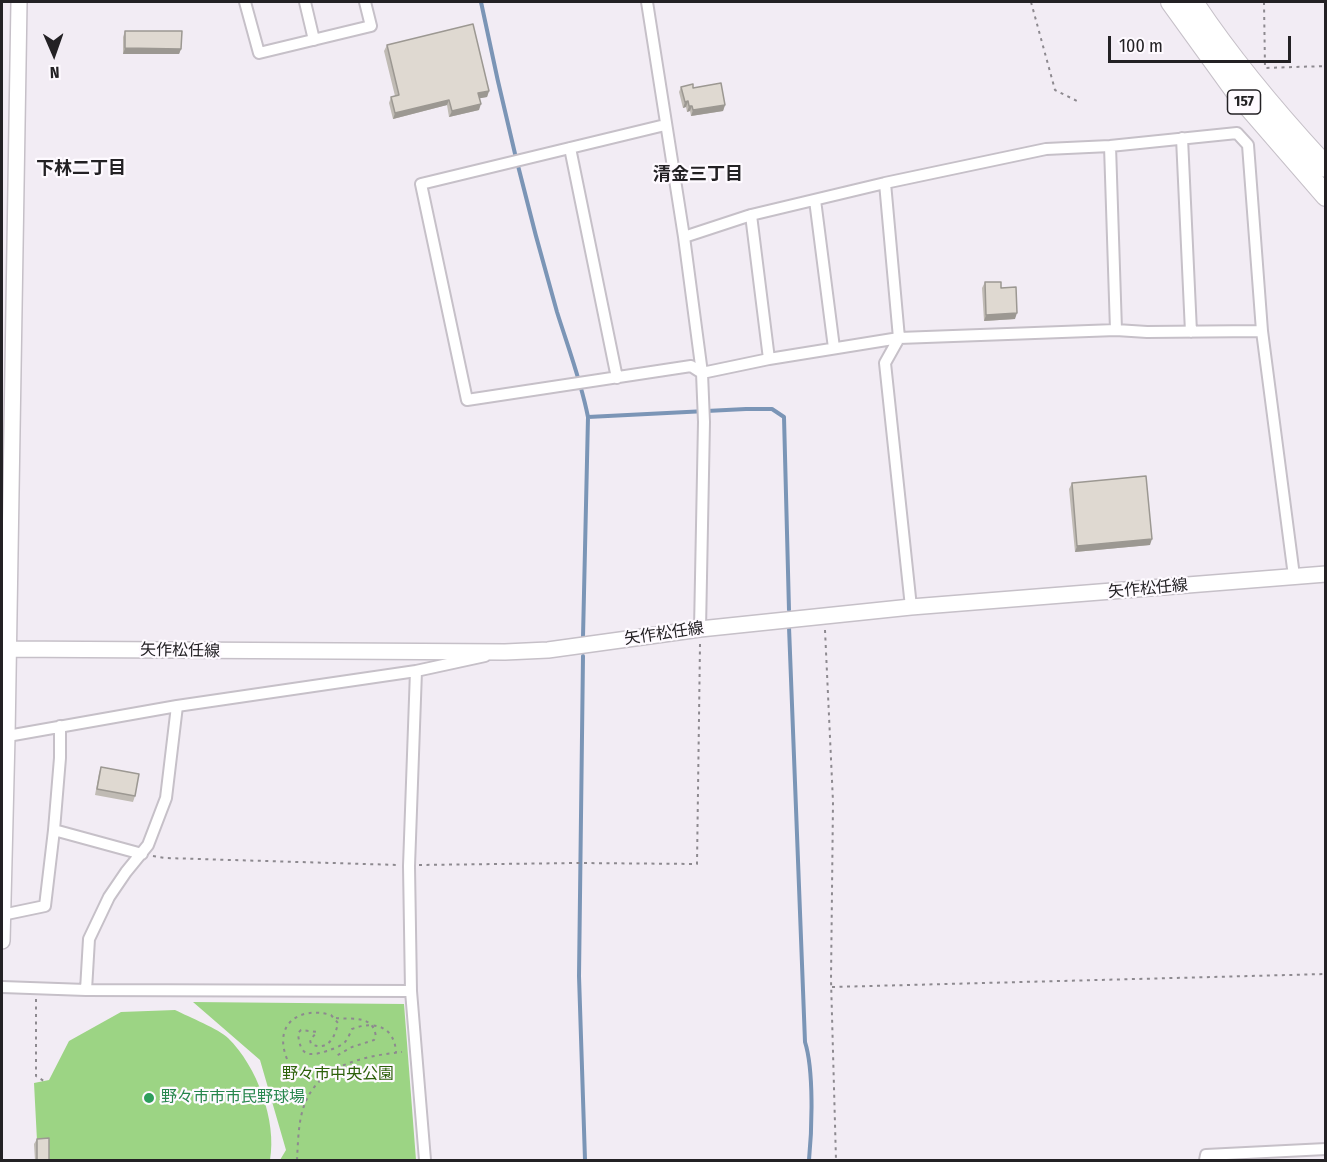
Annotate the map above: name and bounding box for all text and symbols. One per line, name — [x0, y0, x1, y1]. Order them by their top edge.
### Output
north arrow — [24, 24, 84, 84]
scale bar — [1111, 24, 1294, 62]
text: 100 m — [1119, 35, 1163, 57]
text: N — [50, 63, 60, 82]
road number: 157 — [1228, 90, 1260, 114]
district label: 下林二丁目 — [36, 158, 126, 180]
district label: 清金三丁目 — [653, 164, 743, 186]
street label: 矢作松任線 — [1107, 576, 1189, 602]
street label: 矢作松任線 — [623, 619, 705, 649]
street label: 矢作松任線 — [140, 641, 220, 661]
park label: 野々市中央公園 — [282, 1065, 394, 1085]
place label: 野々市市市民野球場 — [161, 1088, 305, 1108]
marker: 野々市市市民野球場 — [142, 1091, 156, 1105]

